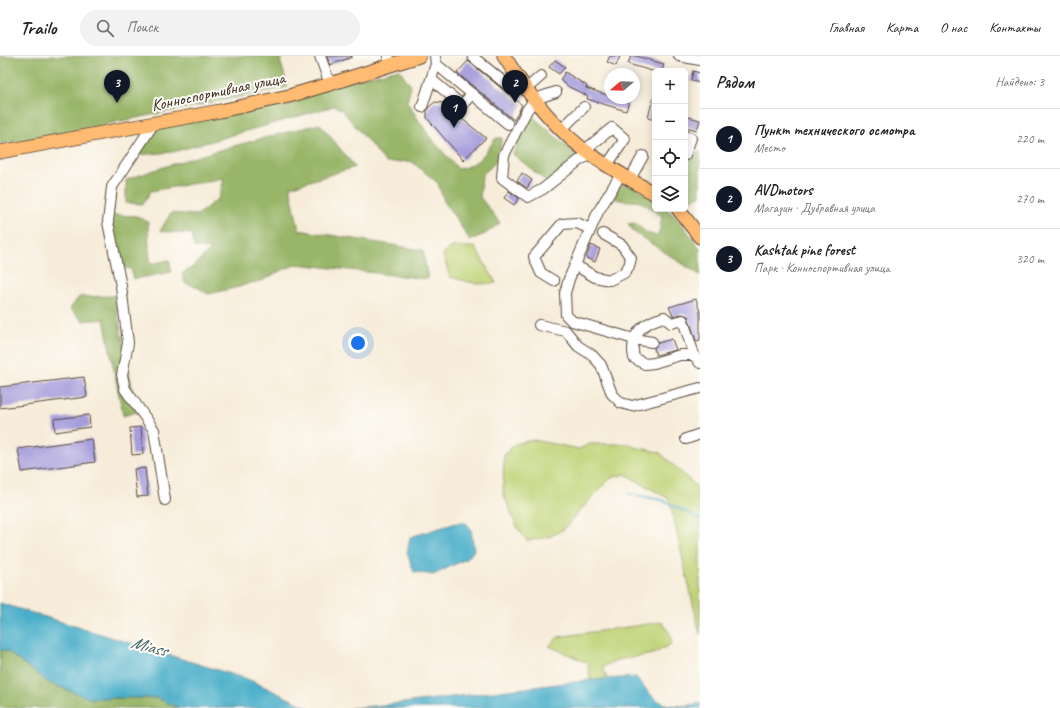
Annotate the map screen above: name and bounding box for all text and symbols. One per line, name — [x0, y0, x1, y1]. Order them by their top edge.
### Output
search box — [80, 10, 360, 46]
text: Trailo — [20, 16, 56, 40]
icon: search — [94, 17, 116, 39]
text: Поиск — [126, 18, 158, 37]
text: Главная — [829, 19, 864, 36]
text: Карта — [886, 19, 918, 36]
text: О нас — [940, 19, 967, 36]
text: Контакты — [989, 19, 1040, 36]
street label: Конноспортивная улица — [149, 67, 289, 116]
north arrow — [604, 68, 640, 104]
map controls — [652, 68, 688, 212]
button: + — [652, 68, 688, 104]
pin: 3 — [104, 70, 130, 103]
pin: 2 — [502, 70, 528, 103]
text: Рядом — [716, 72, 754, 93]
text: Найдено: 3 — [996, 74, 1044, 90]
pin: 1 — [441, 95, 467, 128]
button: − — [652, 104, 688, 140]
text: Пункт технического осмотра — [754, 121, 914, 140]
text: 1 — [726, 131, 732, 147]
text: 220 m — [1016, 131, 1044, 147]
button: locate — [652, 140, 688, 176]
text: Место — [754, 140, 785, 156]
button: layers — [652, 176, 688, 212]
text: AVDmotors — [754, 181, 813, 200]
text: 2 — [726, 191, 732, 207]
text: 270 m — [1016, 191, 1044, 207]
text: Магазин · Дубравная улица — [754, 200, 875, 216]
text: Kashtak pine forest — [754, 241, 855, 260]
text: 3 — [726, 251, 732, 267]
text: 320 m — [1016, 251, 1044, 267]
text: Парк · Конноспортивная улица — [754, 260, 890, 276]
your location — [348, 333, 368, 353]
water label: Miass — [129, 631, 172, 662]

